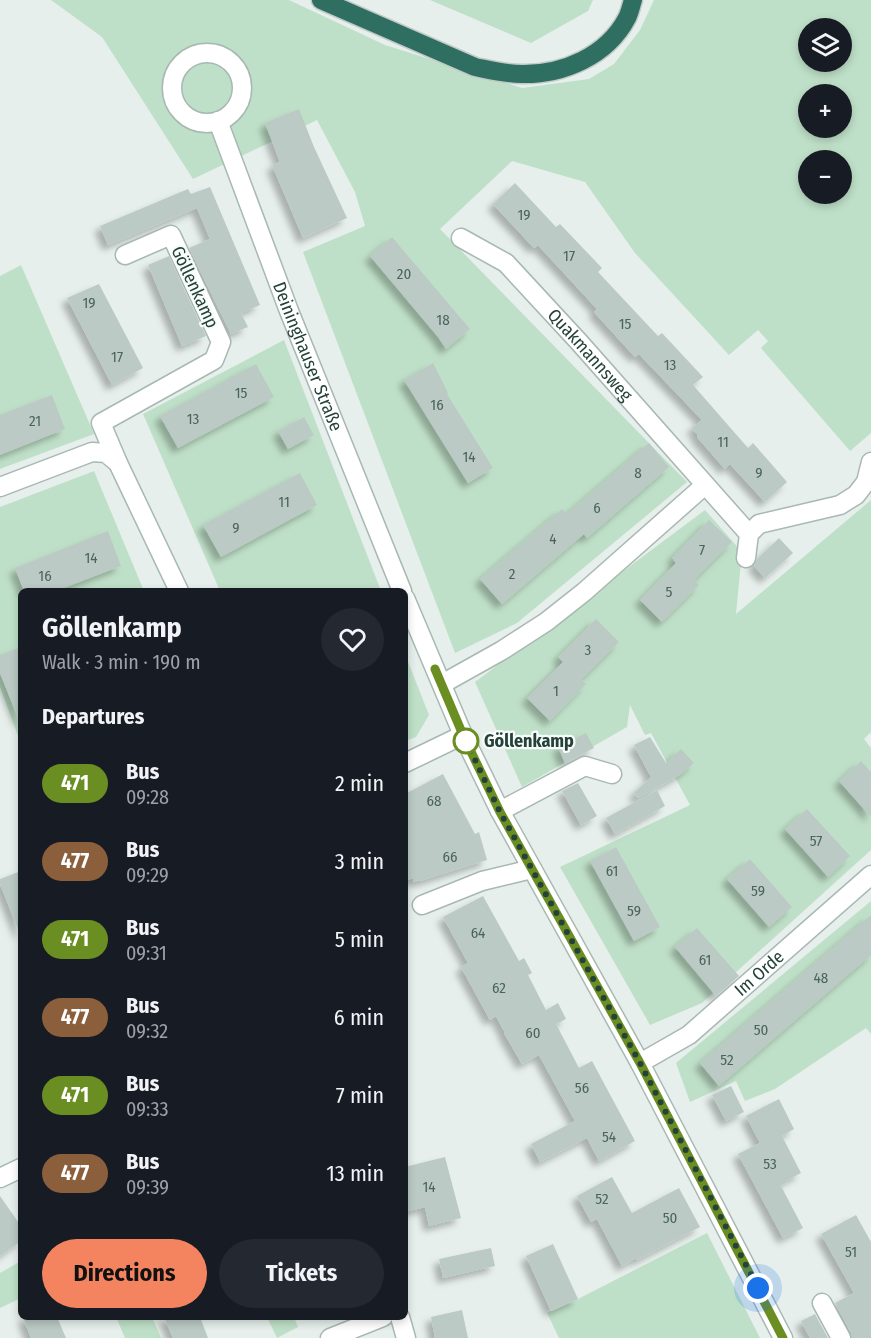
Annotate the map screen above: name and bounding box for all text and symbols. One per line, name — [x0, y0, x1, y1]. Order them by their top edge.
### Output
map controls — [798, 18, 852, 204]
button: layers — [798, 18, 852, 72]
button: + — [798, 84, 852, 138]
button: − — [798, 150, 852, 204]
house number: 19 — [517, 206, 531, 224]
street label: Göllenkamp — [166, 243, 224, 331]
house number: 17 — [563, 247, 575, 265]
house number: 20 — [397, 265, 411, 283]
street label: Deininghauser Straße — [268, 279, 347, 434]
house number: 19 — [82, 294, 96, 312]
street label: Quakmannsweg — [543, 304, 637, 406]
house number: 18 — [436, 311, 450, 329]
house number: 15 — [619, 315, 631, 333]
house number: 17 — [111, 348, 123, 366]
house number: 13 — [664, 356, 677, 374]
house number: 15 — [235, 384, 247, 402]
house number: 16 — [430, 396, 444, 414]
house number: 13 — [187, 410, 200, 428]
house number: 21 — [29, 412, 41, 430]
house number: 11 — [717, 433, 729, 451]
house number: 14 — [462, 448, 476, 466]
house number: 8 — [634, 464, 642, 482]
house number: 9 — [755, 464, 763, 482]
house number: 11 — [278, 493, 290, 511]
house number: 6 — [593, 499, 601, 517]
house number: 9 — [232, 519, 240, 537]
house number: 4 — [549, 530, 557, 548]
house number: 7 — [699, 541, 705, 559]
house number: 14 — [84, 549, 98, 567]
house number: 2 — [509, 565, 516, 583]
house number: 16 — [38, 567, 52, 585]
house number: 5 — [666, 583, 673, 601]
button: heart — [321, 608, 384, 671]
text: Göllenkamp — [42, 611, 182, 644]
house number: 3 — [585, 641, 592, 659]
text: Walk · 3 min · 190 m — [42, 650, 201, 674]
house number: 1 — [553, 682, 559, 700]
text: Departures — [42, 703, 144, 730]
marker: Göllenkamp — [453, 728, 479, 754]
place label: Göllenkamp — [484, 730, 574, 752]
text: Bus — [126, 758, 159, 785]
text: 471 — [61, 770, 89, 796]
text: 2 min — [335, 770, 384, 797]
text: 09:28 — [126, 785, 169, 809]
house number: 68 — [427, 792, 441, 810]
house number: 57 — [810, 832, 822, 850]
text: Bus — [126, 836, 159, 863]
text: 477 — [61, 848, 89, 874]
text: 3 min — [335, 848, 384, 875]
house number: 66 — [443, 848, 457, 866]
house number: 61 — [606, 862, 618, 880]
text: 09:29 — [126, 863, 169, 887]
house number: 59 — [751, 882, 765, 900]
house number: 59 — [627, 902, 641, 920]
text: Bus — [126, 914, 159, 941]
house number: 64 — [471, 924, 485, 942]
text: 471 — [61, 926, 89, 952]
text: 5 min — [335, 926, 384, 953]
text: 09:31 — [126, 941, 167, 965]
street label: Im Orde — [730, 946, 789, 1001]
house number: 61 — [699, 951, 711, 969]
house number: 48 — [814, 969, 828, 987]
house number: 62 — [492, 979, 506, 997]
text: Bus — [126, 992, 159, 1019]
text: 477 — [61, 1004, 89, 1030]
text: 6 min — [334, 1004, 384, 1031]
text: 09:32 — [126, 1019, 168, 1043]
house number: 50 — [754, 1021, 768, 1039]
house number: 60 — [525, 1024, 541, 1042]
house number: 52 — [720, 1051, 734, 1069]
text: Bus — [126, 1070, 159, 1097]
house number: 56 — [575, 1079, 589, 1097]
text: 471 — [61, 1082, 89, 1108]
text: 7 min — [336, 1082, 384, 1109]
text: 09:33 — [126, 1097, 168, 1121]
house number: 54 — [602, 1128, 616, 1146]
text: Bus — [126, 1148, 159, 1175]
house number: 53 — [763, 1155, 777, 1173]
text: 477 — [61, 1160, 89, 1186]
text: 13 min — [326, 1160, 384, 1187]
text: 09:39 — [126, 1175, 169, 1199]
house number: 14 — [422, 1178, 436, 1196]
house number: 52 — [595, 1190, 609, 1208]
house number: 50 — [663, 1209, 677, 1227]
button: Directions — [42, 1239, 207, 1308]
button: Tickets — [219, 1239, 384, 1308]
house number: 51 — [845, 1243, 857, 1261]
your location — [743, 1273, 773, 1303]

